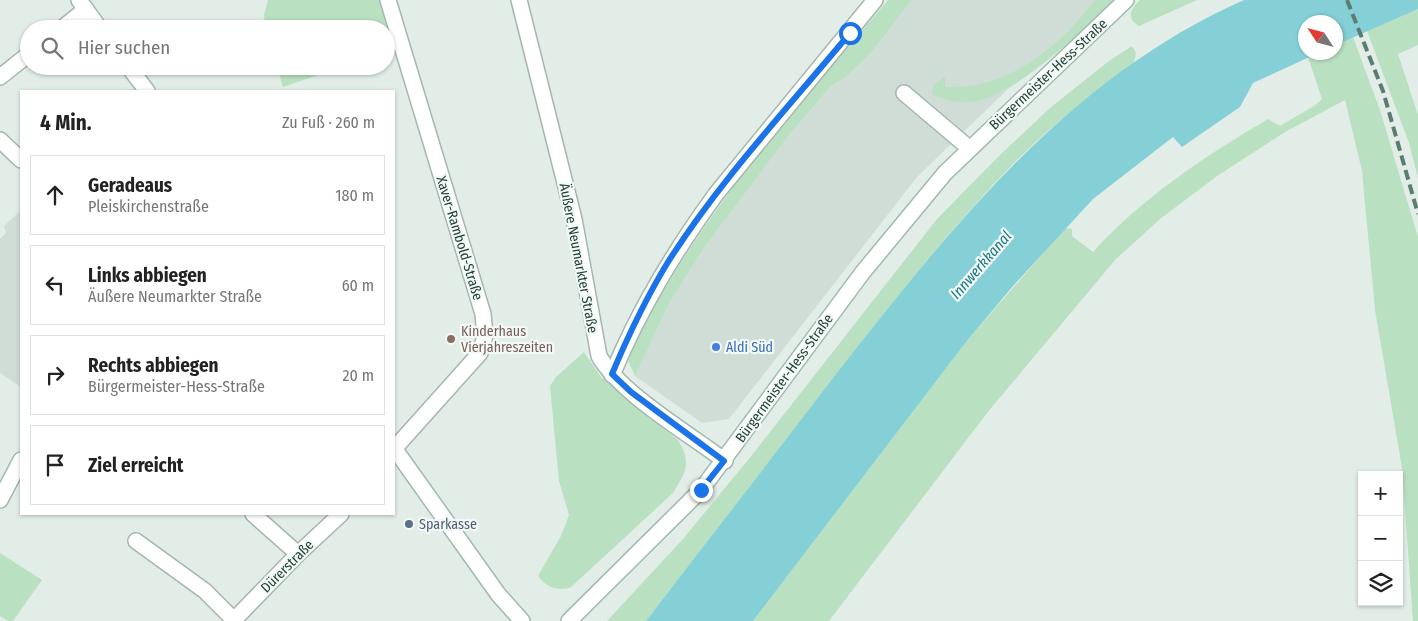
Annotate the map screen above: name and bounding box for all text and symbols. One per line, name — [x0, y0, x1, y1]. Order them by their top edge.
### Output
street label: Bürgermeister-Hess-Straße — [986, 15, 1111, 133]
north arrow — [1298, 15, 1343, 60]
search box — [20, 20, 395, 75]
route start — [839, 22, 862, 45]
icon: search — [38, 34, 66, 62]
text: Hier suchen — [78, 36, 170, 59]
text: 4 Min. — [40, 110, 92, 136]
text: Zu Fuß · 260 m — [282, 113, 375, 132]
text: Geradeaus — [88, 174, 172, 197]
street label: Xaver-Rambold-Straße — [433, 174, 487, 302]
icon: ahead — [41, 181, 69, 209]
street label: Äußere Neumarkter Straße — [556, 182, 601, 335]
text: 180 m — [335, 186, 374, 205]
text: Pleiskirchenstraße — [88, 197, 209, 216]
water label: Innwerkkanal — [947, 227, 1015, 303]
text: Links abbiegen — [88, 264, 207, 287]
icon: left — [41, 271, 69, 299]
text: 60 m — [342, 276, 374, 295]
text: Äußere Neumarkter Straße — [88, 287, 262, 306]
street label: Bürgermeister-Hess-Straße — [732, 311, 837, 446]
place label: Kinderhaus Vierjahreszeiten — [461, 323, 553, 356]
marker: Kinderhaus Vierjahreszeiten — [445, 333, 457, 345]
place label: Aldi Süd — [726, 339, 773, 356]
marker: Aldi Süd — [710, 341, 722, 353]
text: Rechts abbiegen — [88, 354, 218, 377]
icon: right — [41, 361, 69, 389]
text: 20 m — [343, 366, 374, 385]
text: Bürgermeister-Hess-Straße — [88, 377, 265, 396]
icon: arrive — [41, 451, 69, 479]
text: Ziel erreicht — [88, 454, 184, 477]
map controls — [1358, 471, 1403, 606]
button: + — [1358, 471, 1403, 516]
route end — [690, 479, 713, 502]
place label: Sparkasse — [419, 516, 477, 533]
button: − — [1358, 516, 1403, 561]
marker: Sparkasse — [403, 518, 415, 530]
street label: Dürerstraße — [257, 536, 317, 596]
button: layers — [1358, 561, 1403, 606]

